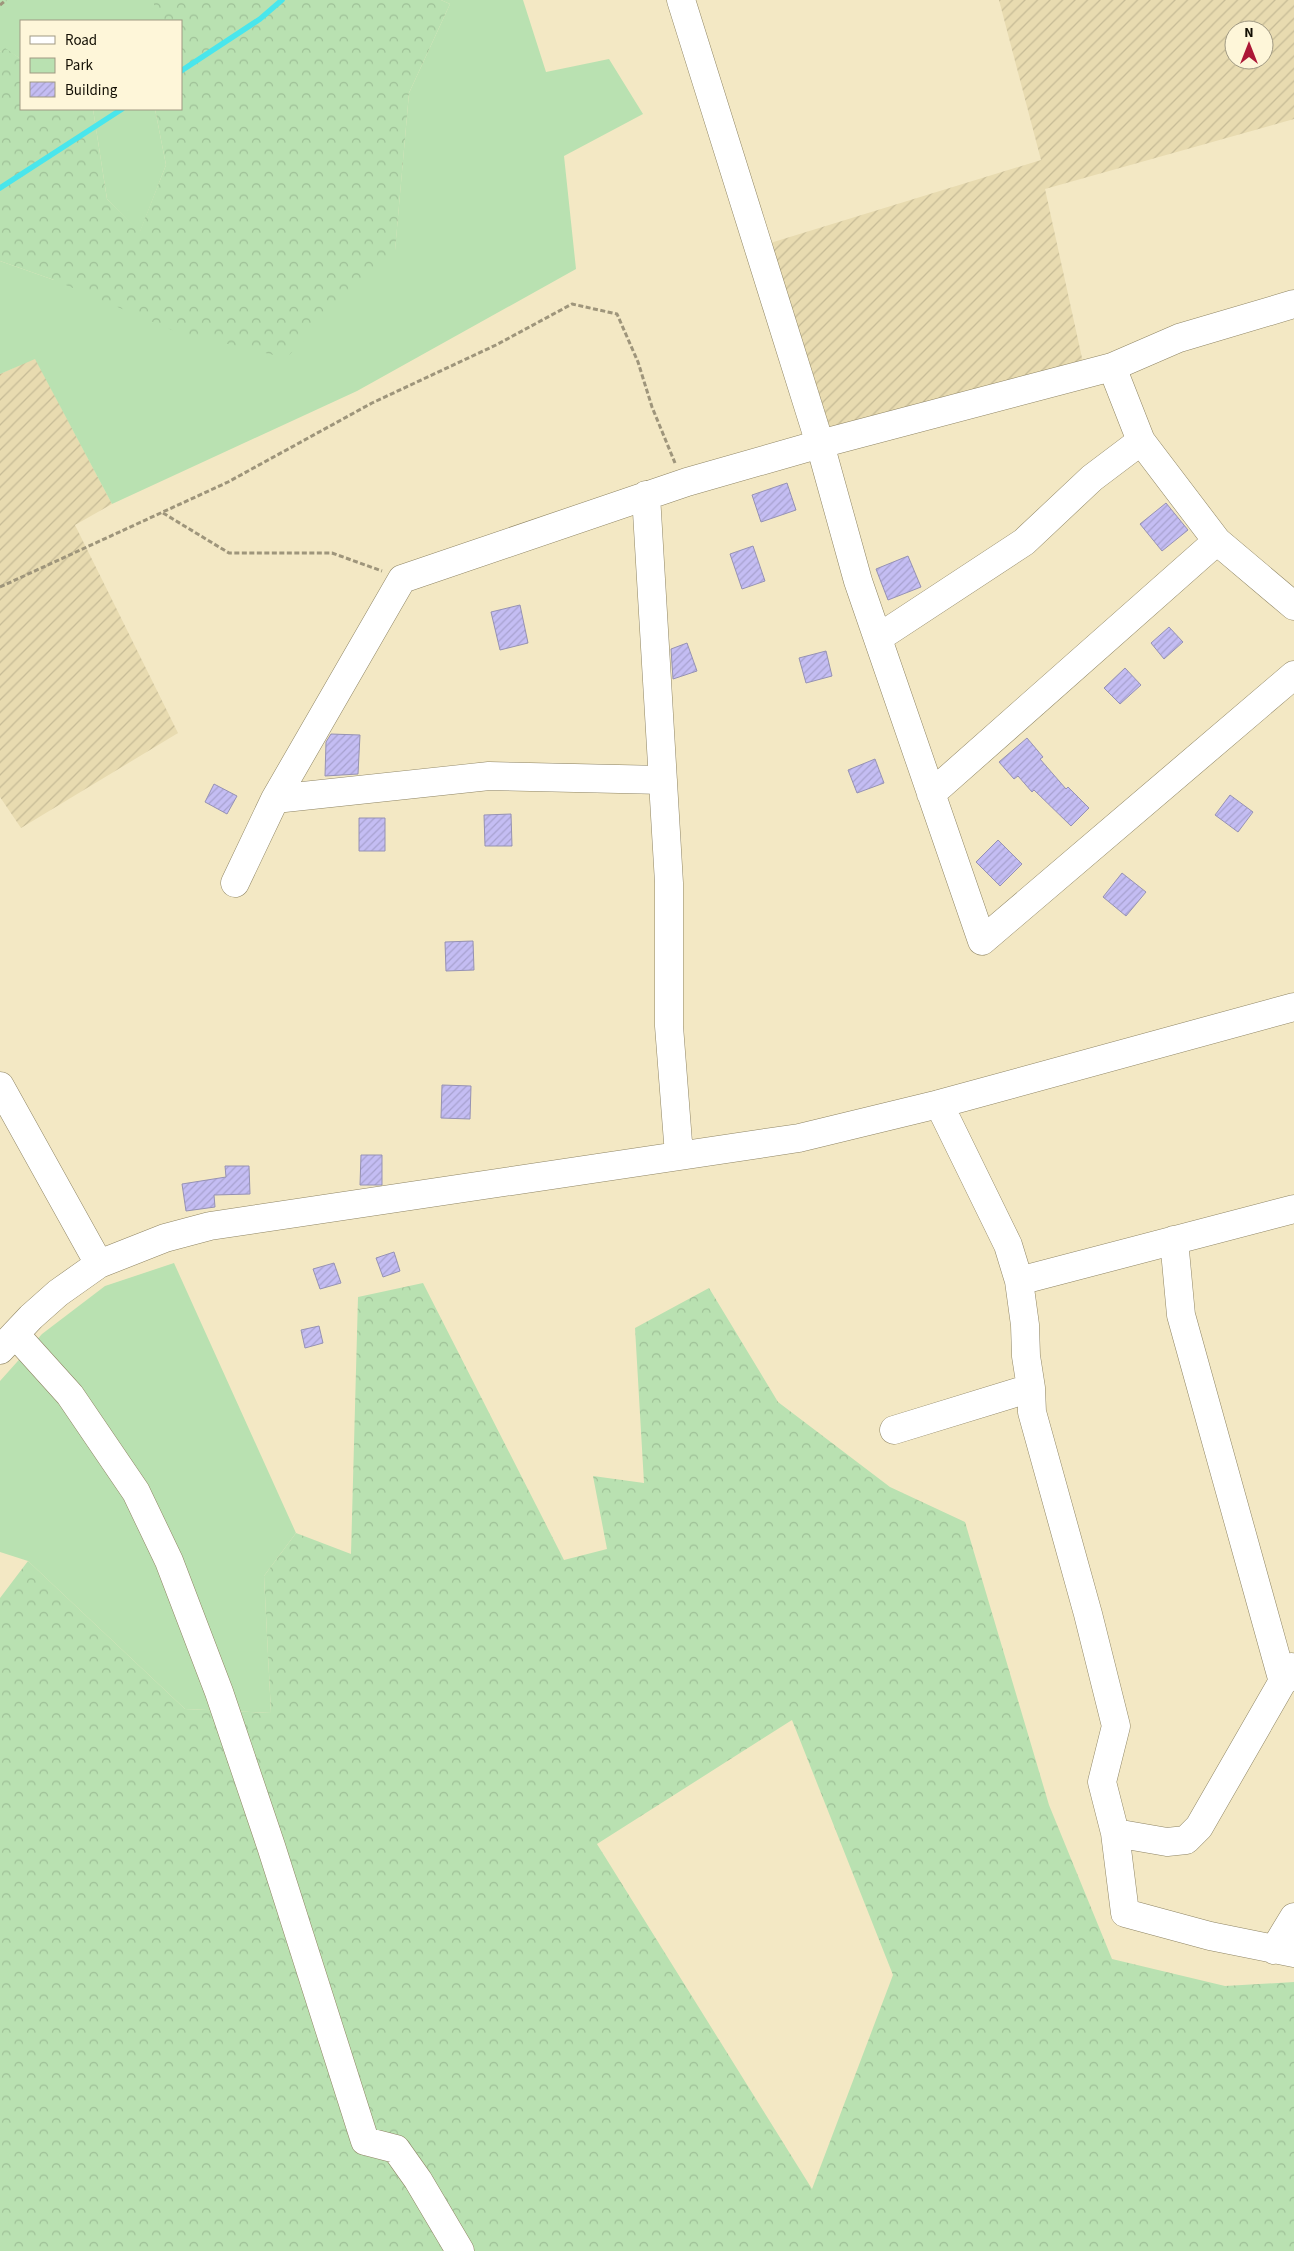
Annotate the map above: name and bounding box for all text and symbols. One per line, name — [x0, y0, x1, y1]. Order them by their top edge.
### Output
legend — [20, 20, 182, 110]
north arrow — [1224, 20, 1274, 70]
text: N — [1244, 23, 1254, 43]
text: Road — [65, 30, 97, 51]
text: Park — [65, 55, 94, 76]
text: Building — [65, 80, 118, 101]

